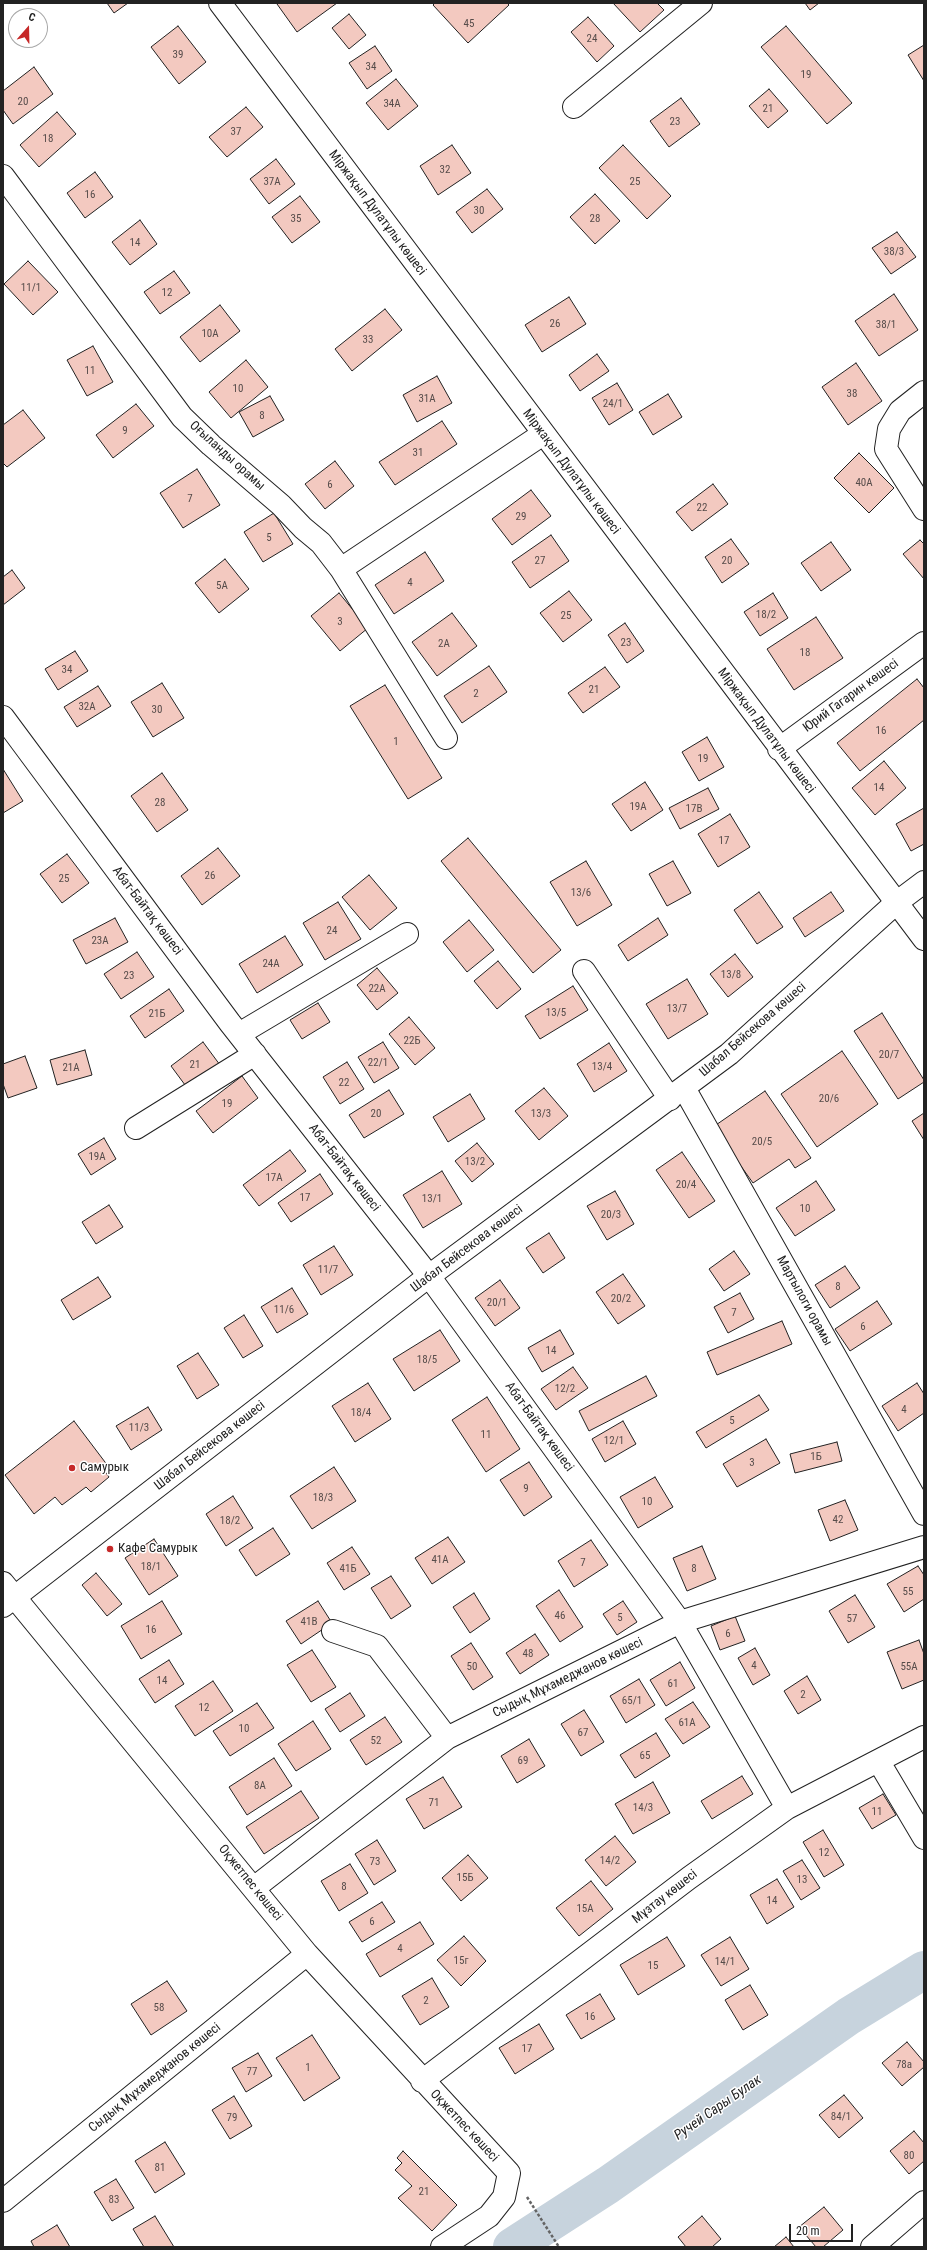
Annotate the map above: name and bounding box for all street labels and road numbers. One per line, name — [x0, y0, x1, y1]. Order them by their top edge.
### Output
street label: Міржақып Дулатұлы көшесі — [325, 147, 429, 279]
street label: Міржақып Дулатұлы көшесі — [519, 406, 623, 538]
street label: Оғыланды орамы — [186, 418, 268, 494]
street label: Юрий Гагарин көшесі — [800, 656, 902, 736]
street label: Міржақып Дулатұлы көшесі — [714, 665, 818, 797]
street label: Абат-Байтақ көшесі — [109, 864, 185, 958]
street label: Шабал Бейсекова көшесі — [696, 979, 810, 1081]
street label: Абат-Байтақ көшесі — [305, 1121, 383, 1215]
street label: Шабал Бейсекова көшесі — [408, 1202, 526, 1296]
street label: Мартылоги орамы — [773, 1253, 835, 1349]
street label: Абат-Байтақ көшесі — [501, 1379, 577, 1475]
street label: Шабал Бейсекова көшесі — [152, 1398, 268, 1494]
street label: Сыдық Мұхамеджанов көшесі — [490, 1635, 646, 1721]
street label: Оқжетпес көшесі — [215, 1842, 285, 1924]
street label: Мұзтау көшесі — [629, 1867, 701, 1927]
street label: Сыдық Мұхамеджанов көшесі — [86, 2020, 224, 2136]
street label: Оқжетпес көшесі — [427, 2087, 501, 2165]

